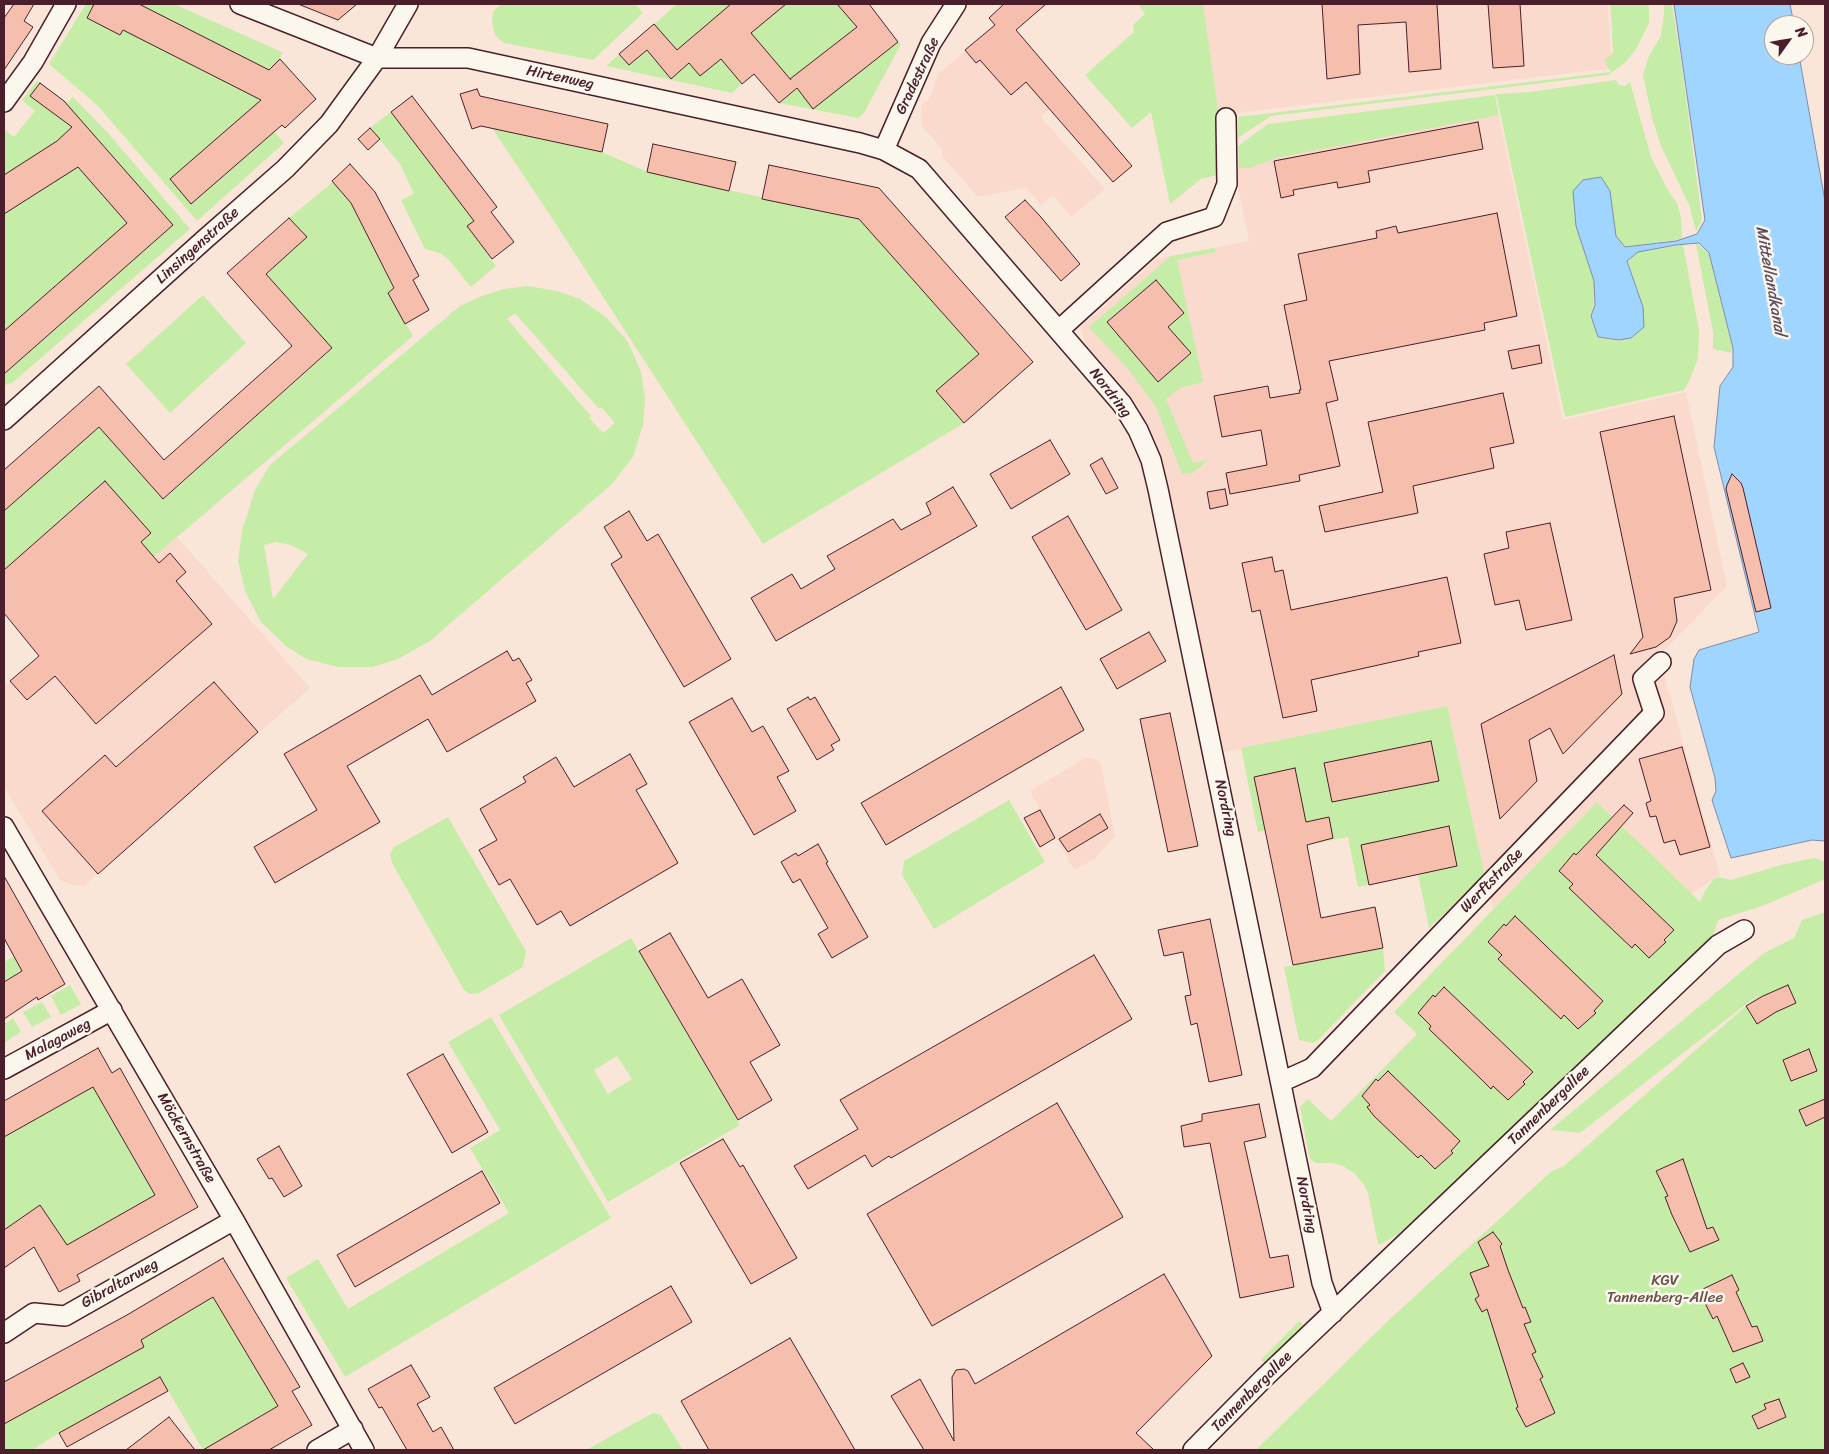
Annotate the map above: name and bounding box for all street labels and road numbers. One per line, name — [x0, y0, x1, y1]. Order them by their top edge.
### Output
street label: Gradestraße — [892, 35, 944, 117]
street label: Hirtenweg — [525, 62, 595, 94]
street label: Linsingenstraße — [153, 204, 243, 288]
street label: Nordring — [1085, 365, 1135, 421]
street label: Nordring — [1210, 778, 1240, 838]
street label: Werftstraße — [1457, 845, 1527, 917]
street label: Malagaweg — [22, 1015, 94, 1065]
street label: Tannenbergallee — [1504, 1062, 1594, 1150]
street label: Möckernstraße — [153, 1090, 219, 1186]
street label: Nordring — [1292, 1175, 1320, 1235]
street label: Gibraltarweg — [78, 1255, 162, 1313]
street label: Tannenbergallee — [1208, 1348, 1296, 1436]

